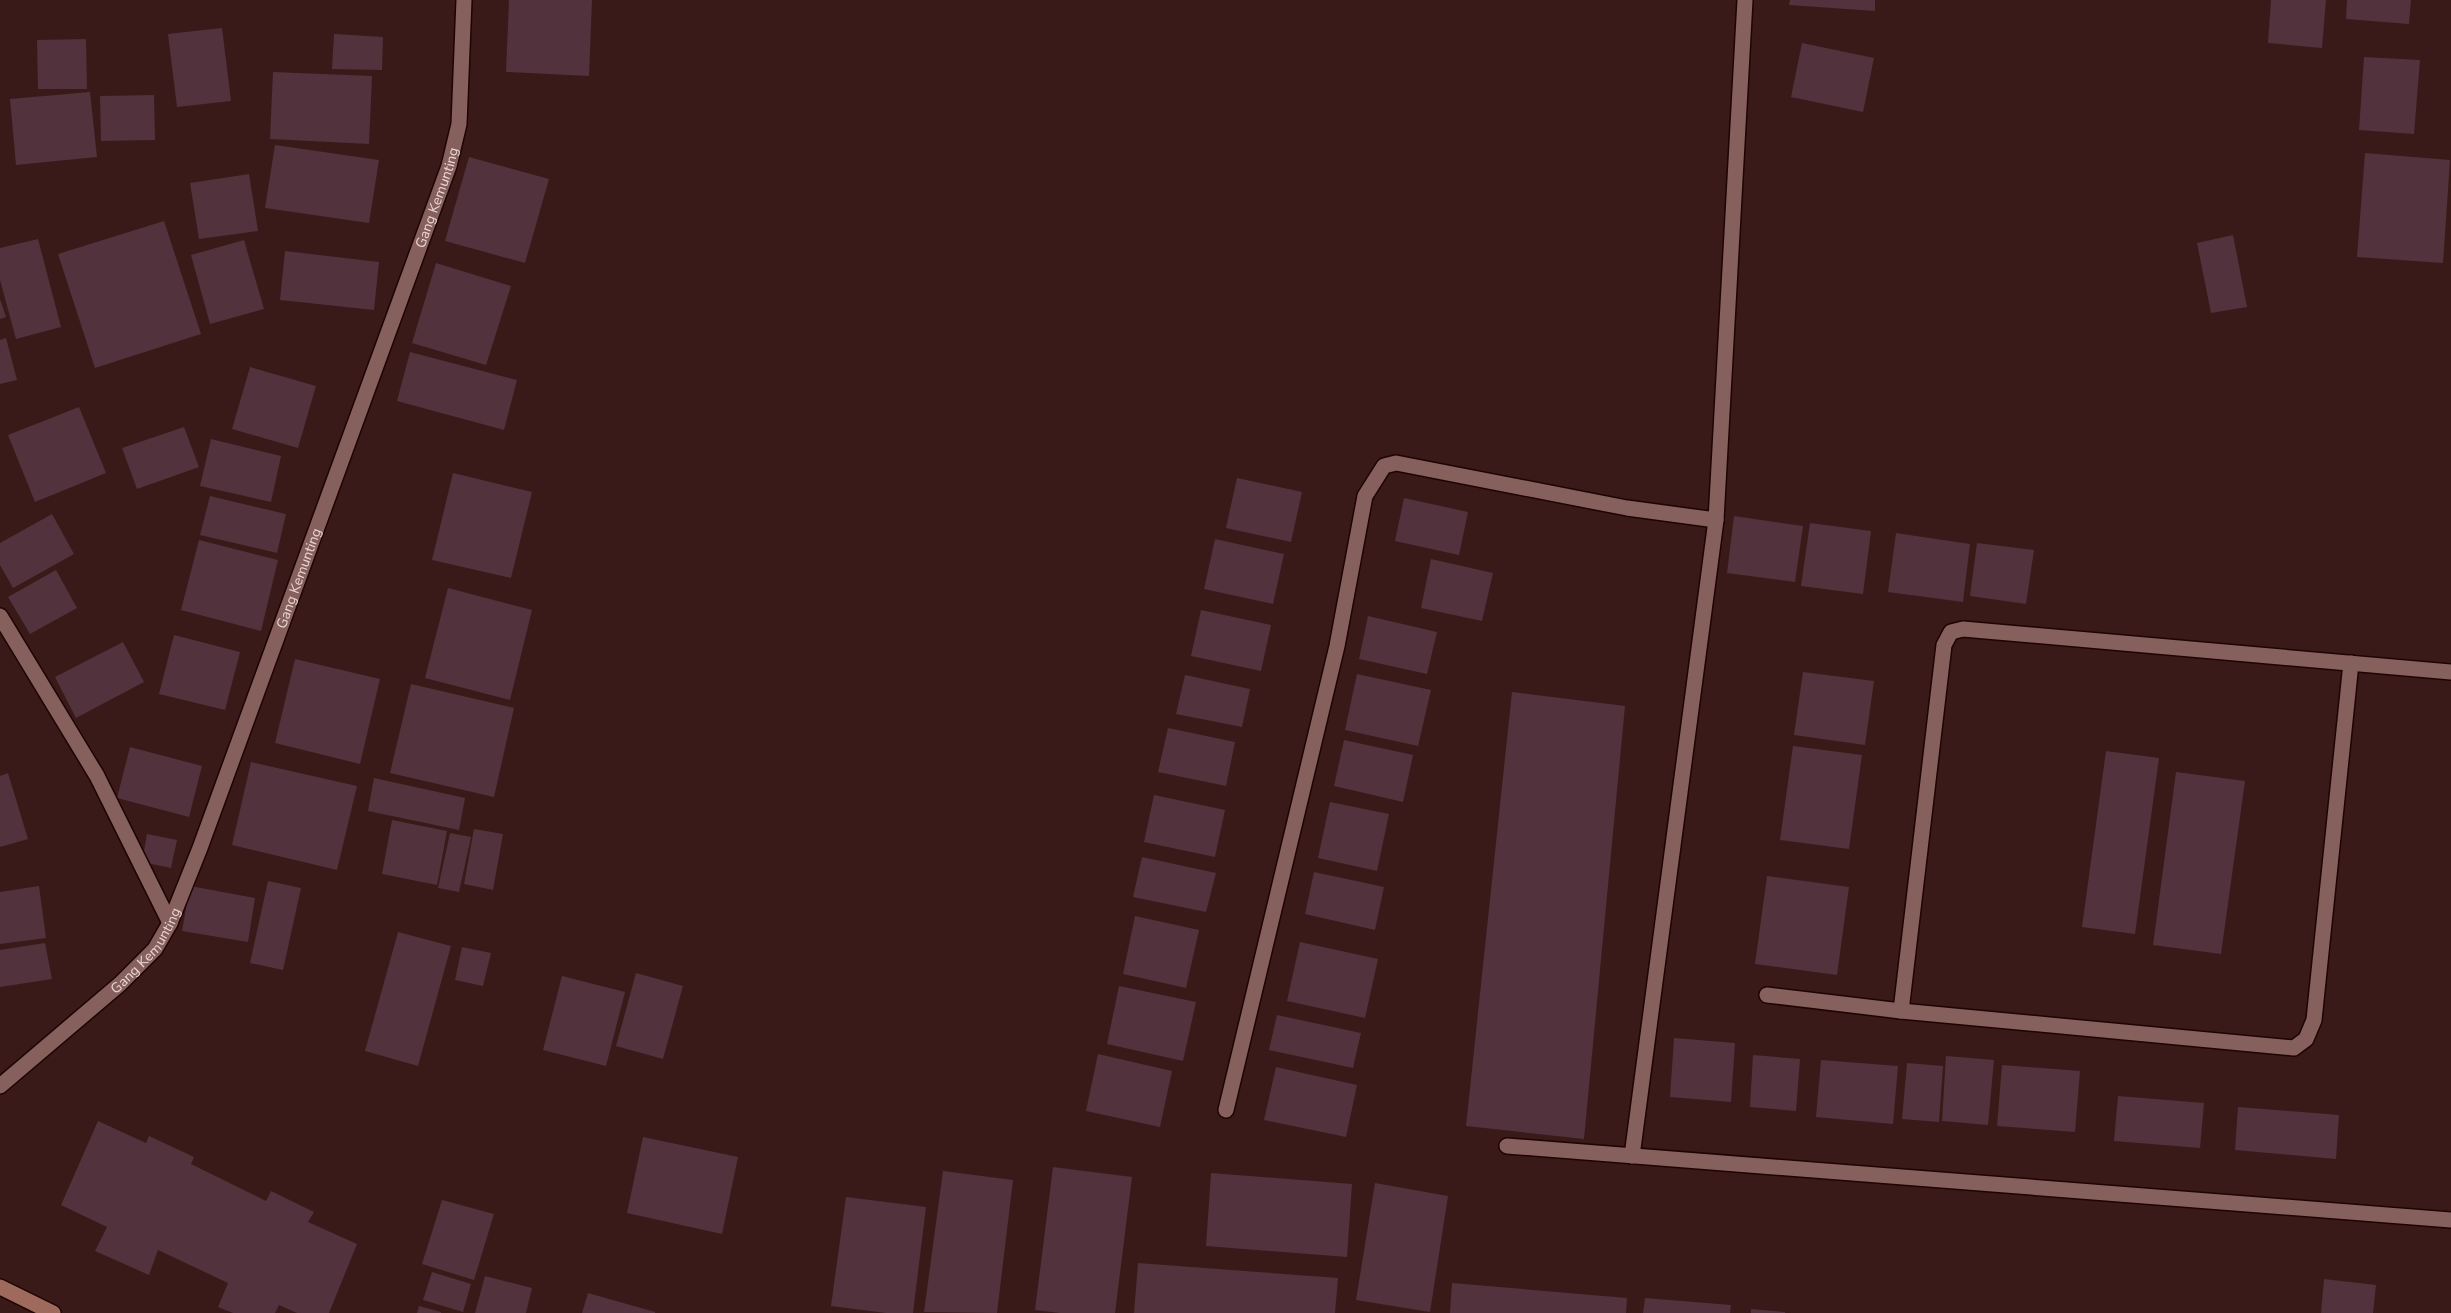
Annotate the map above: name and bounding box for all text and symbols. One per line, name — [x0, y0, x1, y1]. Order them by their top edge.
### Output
street label: Gang Kemunting — [410, 145, 463, 251]
street label: Gang Kemunting — [271, 525, 326, 631]
street label: Gang Kemunting — [106, 905, 185, 998]

